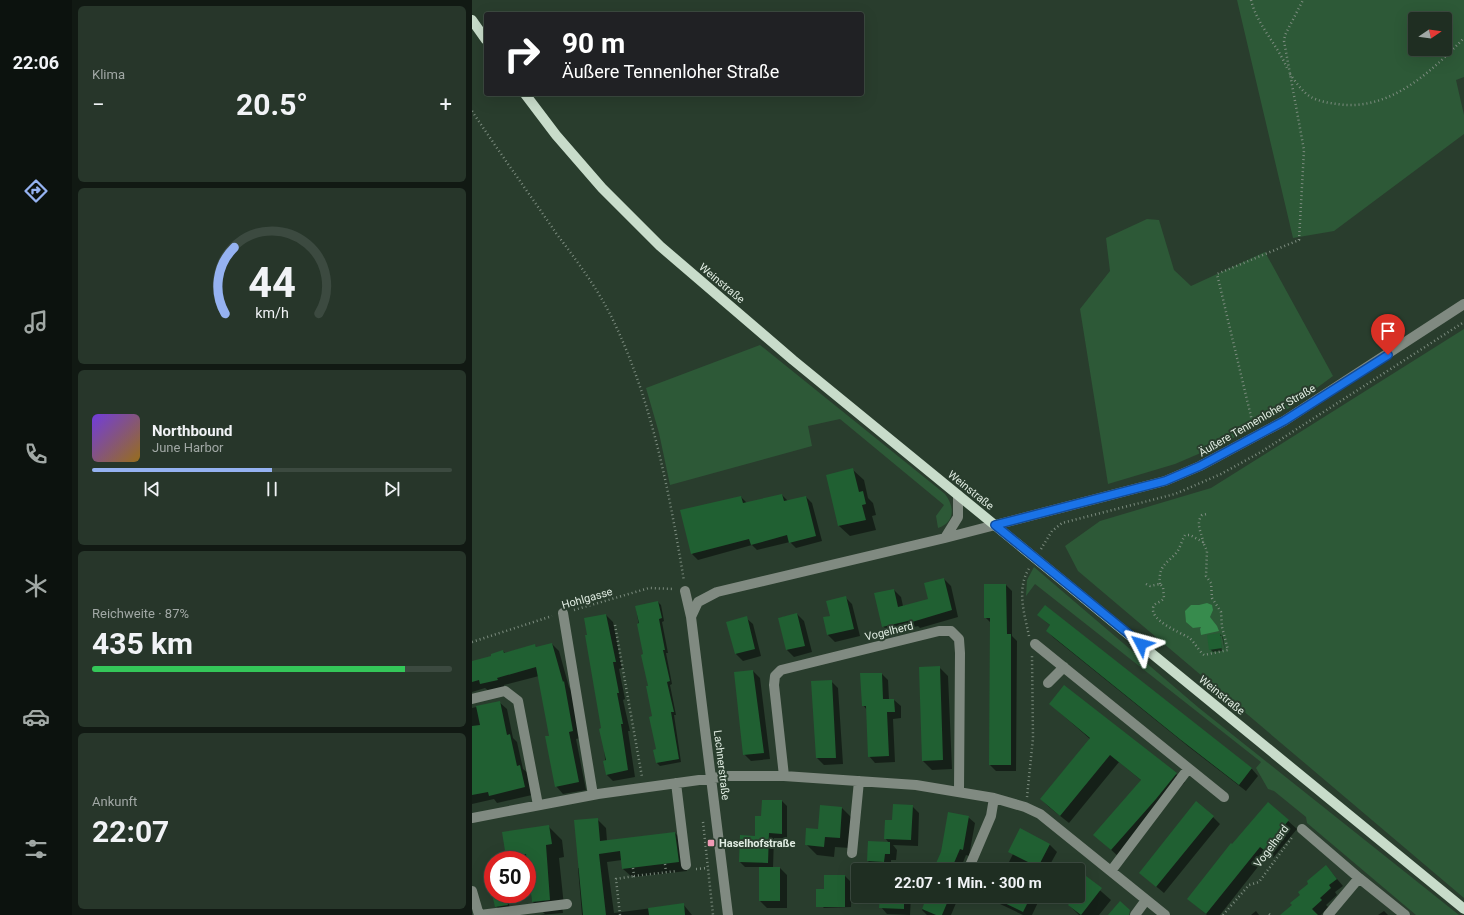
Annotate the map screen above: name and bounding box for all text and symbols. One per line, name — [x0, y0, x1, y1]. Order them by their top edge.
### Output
north arrow — [1408, 12, 1452, 56]
map controls — [1408, 12, 1452, 56]
text: 90 m — [562, 27, 625, 60]
icon: right — [496, 28, 548, 80]
text: 22:06 — [13, 52, 59, 73]
text: Äußere Tennenloher Straße — [562, 61, 779, 82]
text: Klima — [92, 67, 125, 82]
text: 20.5° — [236, 87, 308, 122]
text: − — [92, 92, 105, 117]
text: + — [440, 92, 452, 117]
icon: directions — [22, 177, 50, 205]
text: 44 — [248, 257, 296, 306]
street label: Weinstraße — [696, 261, 747, 306]
text: km/h — [255, 304, 289, 320]
icon: music — [22, 308, 50, 336]
pin — [1371, 314, 1405, 355]
icon: arrive — [1377, 320, 1399, 342]
street label: Äußere Tennenloher Straße — [1197, 382, 1318, 459]
text: Northbound — [152, 422, 233, 440]
icon: phone — [22, 440, 50, 468]
text: June Harbor — [152, 440, 224, 455]
street label: Weinstraße — [945, 468, 996, 513]
icon: previous — [141, 478, 163, 500]
icon: pause — [261, 478, 283, 500]
icon: next — [381, 478, 403, 500]
icon: climate — [22, 572, 50, 600]
street label: Hohlgasse — [560, 585, 614, 612]
text: Reichweite · 87% — [92, 606, 189, 621]
street label: Vogelherd — [864, 619, 915, 644]
position arrow — [1120, 623, 1162, 665]
text: 435 km — [92, 626, 193, 661]
street label: Weinstraße — [1196, 673, 1247, 718]
icon: car — [22, 703, 50, 731]
street label: Lachnerstraße — [711, 729, 732, 801]
text: Ankunft — [92, 794, 137, 809]
text: 22:07 — [92, 814, 169, 849]
street label: Vogelherd — [1251, 823, 1291, 870]
icon: filters — [22, 835, 50, 863]
place label: Haselhofstraße — [719, 837, 796, 850]
marker: Haselhofstraße — [706, 838, 716, 848]
speed limit sign: 50 — [484, 851, 536, 903]
text: 22:07 · 1 Min. · 300 m — [894, 874, 1042, 892]

